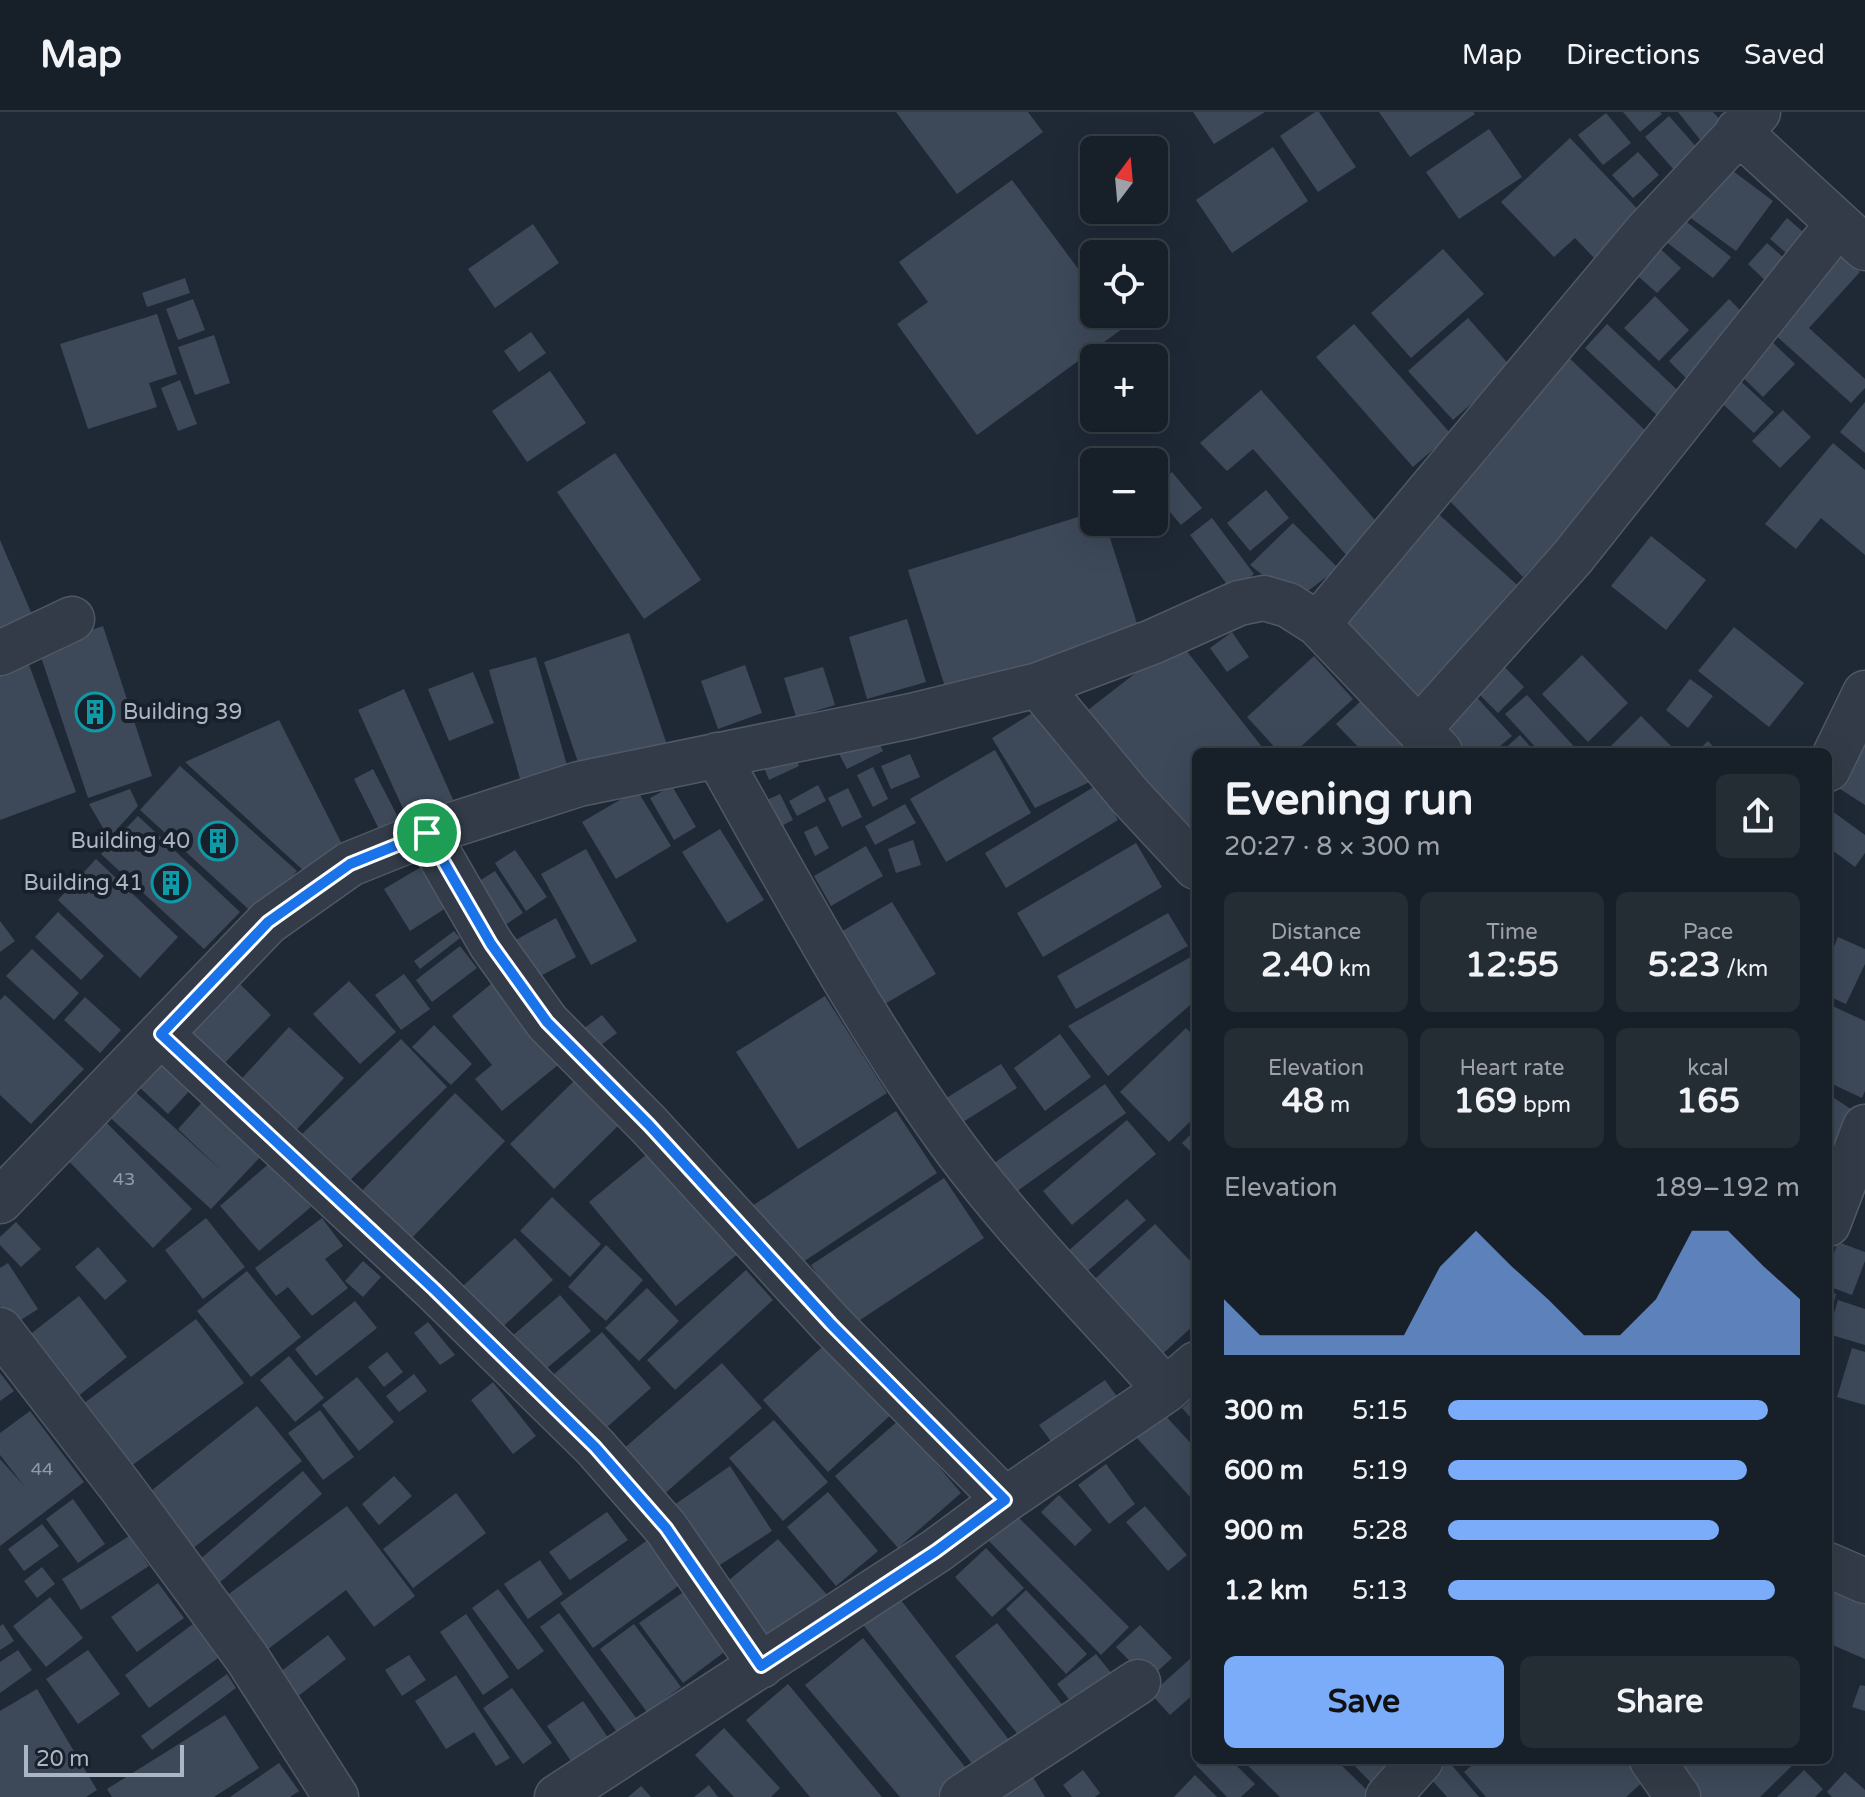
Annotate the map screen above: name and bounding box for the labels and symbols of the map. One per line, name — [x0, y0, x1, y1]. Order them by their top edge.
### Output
north arrow — [1080, 136, 1168, 224]
building icon: Building 39 — [74, 691, 116, 733]
place label: Building 39 — [123, 699, 242, 725]
pin — [393, 799, 461, 867]
building icon: Building 40 — [197, 820, 239, 862]
place label: Building 40 — [71, 828, 190, 854]
building icon: Building 41 — [150, 862, 192, 904]
place label: Building 41 — [24, 870, 143, 896]
house number: 43 — [113, 1168, 135, 1190]
house number: 44 — [31, 1458, 53, 1480]
scale bar — [24, 1741, 184, 1777]

